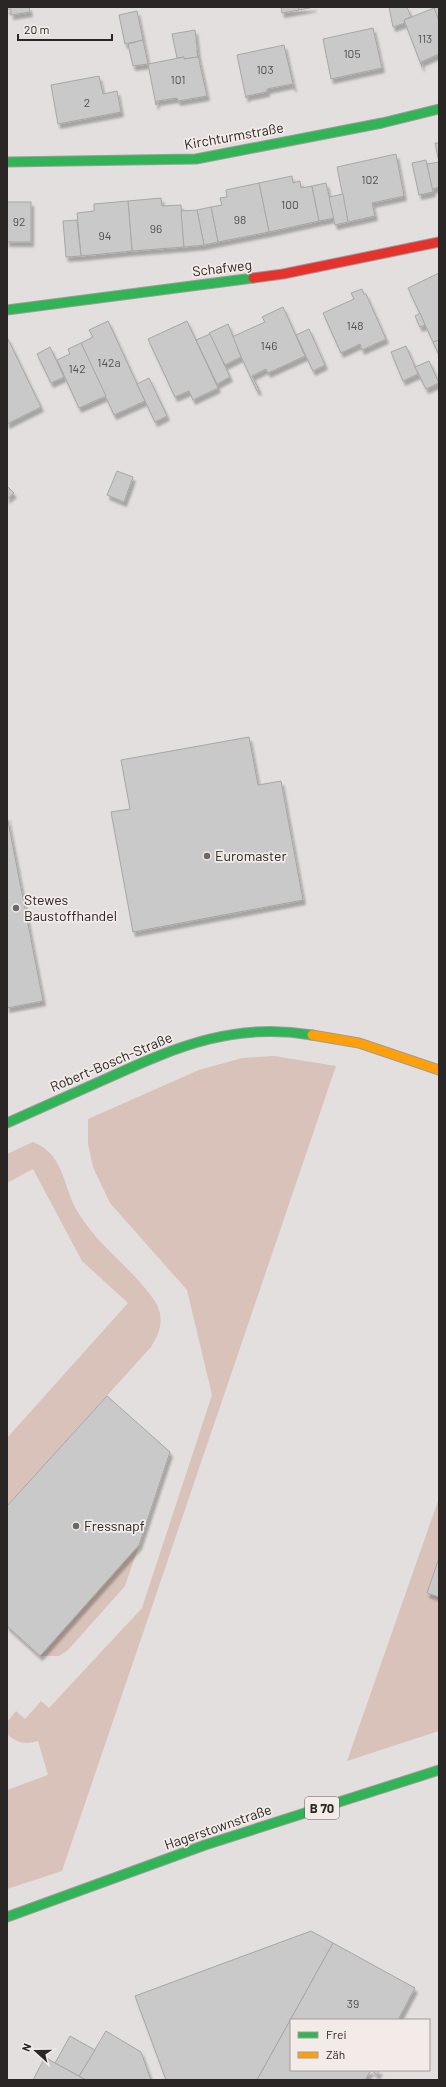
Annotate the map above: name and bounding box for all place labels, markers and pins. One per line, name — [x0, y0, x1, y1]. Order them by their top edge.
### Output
place label: Euromaster — [215, 847, 287, 864]
marker: Euromaster — [202, 851, 212, 861]
place label: Stewes Baustoffhandel — [24, 891, 117, 924]
marker: Stewes Baustoffhandel — [11, 903, 21, 913]
place label: Fressnapf — [84, 1517, 145, 1534]
marker: Fressnapf — [71, 1521, 81, 1531]

